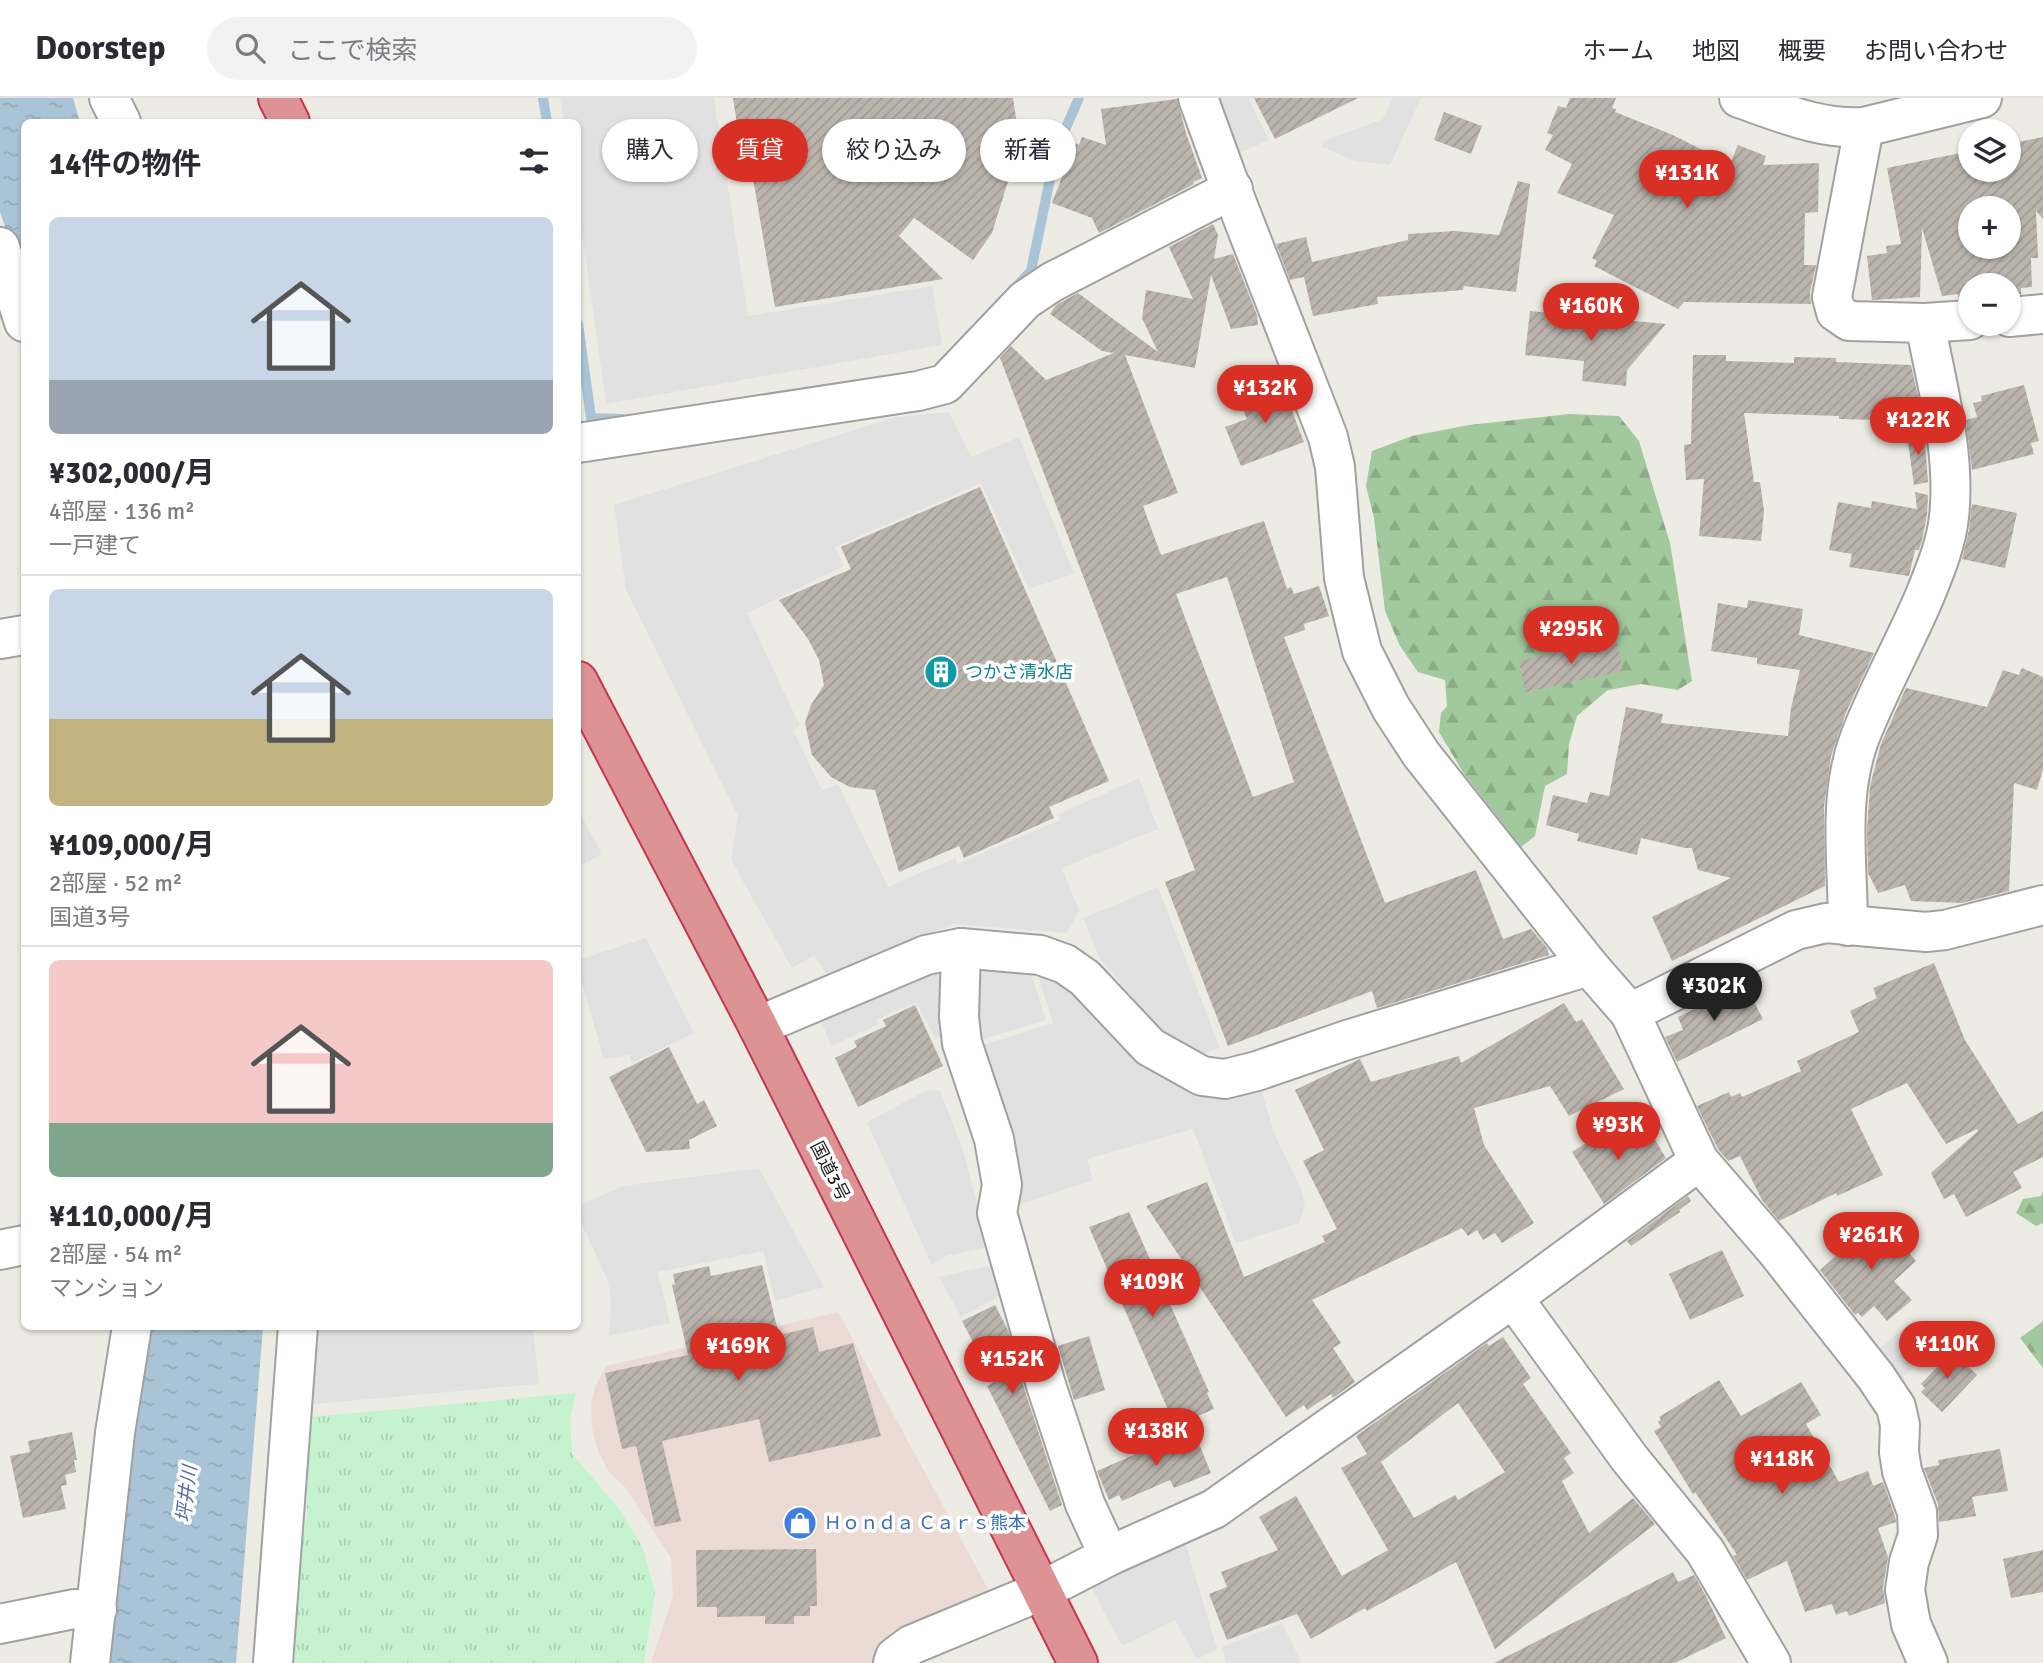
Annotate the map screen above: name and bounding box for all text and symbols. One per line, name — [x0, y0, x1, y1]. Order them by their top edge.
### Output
search box — [207, 17, 697, 80]
text: Doorstep — [35, 28, 165, 69]
icon: search — [231, 29, 269, 67]
text: ここで検索 — [287, 35, 417, 67]
text: ホーム — [1583, 36, 1654, 66]
text: 地図 — [1692, 36, 1740, 66]
text: 概要 — [1778, 36, 1826, 66]
text: お問い合わせ — [1864, 36, 2008, 66]
chip: 購入 — [602, 119, 698, 182]
chip: 賃貸 — [712, 119, 808, 182]
chip: 絞り込み — [822, 119, 966, 182]
chip: 新着 — [980, 119, 1076, 182]
map controls — [1958, 119, 2021, 336]
button: layers — [1958, 119, 2021, 182]
icon: filters — [515, 142, 553, 180]
text: 14件の物件 — [49, 146, 201, 183]
pin: ¥131K — [1638, 150, 1736, 210]
text: ¥131K — [1655, 158, 1719, 187]
button: + — [1958, 196, 2021, 259]
icon: home — [238, 263, 364, 389]
button: − — [1958, 273, 2021, 336]
pin: ¥160K — [1542, 284, 1640, 343]
text: ¥160K — [1559, 291, 1623, 320]
pin: ¥132K — [1216, 366, 1314, 425]
text: ¥132K — [1233, 373, 1297, 402]
pin: ¥122K — [1869, 398, 1967, 457]
text: ¥122K — [1886, 405, 1950, 434]
text: ¥302,000/月 — [49, 455, 215, 492]
text: 4部屋 · 136 m² — [49, 497, 195, 526]
text: 一戸建て — [49, 531, 141, 560]
pin: ¥295K — [1522, 606, 1620, 666]
text: ¥295K — [1539, 614, 1603, 643]
icon: home — [238, 635, 364, 761]
building icon: つかさ清水店 — [922, 653, 960, 691]
place label: つかさ清水店 — [965, 661, 1073, 683]
text: ¥109,000/月 — [49, 827, 215, 864]
text: 2部屋 · 52 m² — [49, 869, 182, 898]
text: 国道3号 — [49, 903, 130, 932]
pin: ¥302K — [1665, 964, 1763, 1023]
text: ¥302K — [1682, 971, 1746, 1000]
icon: home — [238, 1006, 364, 1132]
pin: ¥93K — [1577, 1102, 1659, 1162]
text: ¥93K — [1592, 1110, 1644, 1139]
street label: 国道3号 — [806, 1138, 854, 1204]
text: ¥110,000/月 — [49, 1198, 215, 1235]
pin: ¥261K — [1822, 1212, 1920, 1272]
text: ¥261K — [1839, 1220, 1903, 1249]
text: 2部屋 · 54 m² — [49, 1240, 182, 1269]
pin: ¥109K — [1103, 1260, 1201, 1319]
text: ¥109K — [1120, 1267, 1184, 1296]
text: マンション — [49, 1274, 164, 1303]
pin: ¥110K — [1898, 1322, 1996, 1381]
pin: ¥169K — [689, 1324, 787, 1383]
text: ¥110K — [1915, 1329, 1979, 1358]
text: ¥169K — [706, 1331, 770, 1360]
pin: ¥152K — [963, 1336, 1061, 1396]
text: ¥152K — [980, 1344, 1044, 1373]
pin: ¥138K — [1107, 1408, 1205, 1468]
text: ¥138K — [1124, 1416, 1188, 1445]
pin: ¥118K — [1733, 1436, 1831, 1496]
text: ¥118K — [1750, 1444, 1814, 1473]
water label: 坪井川 — [172, 1462, 203, 1524]
shop icon: Ｈｏｎｄａ Ｃａｒｓ熊本 — [781, 1504, 819, 1542]
place label: Ｈｏｎｄａ Ｃａｒｓ熊本 — [824, 1512, 1026, 1534]

